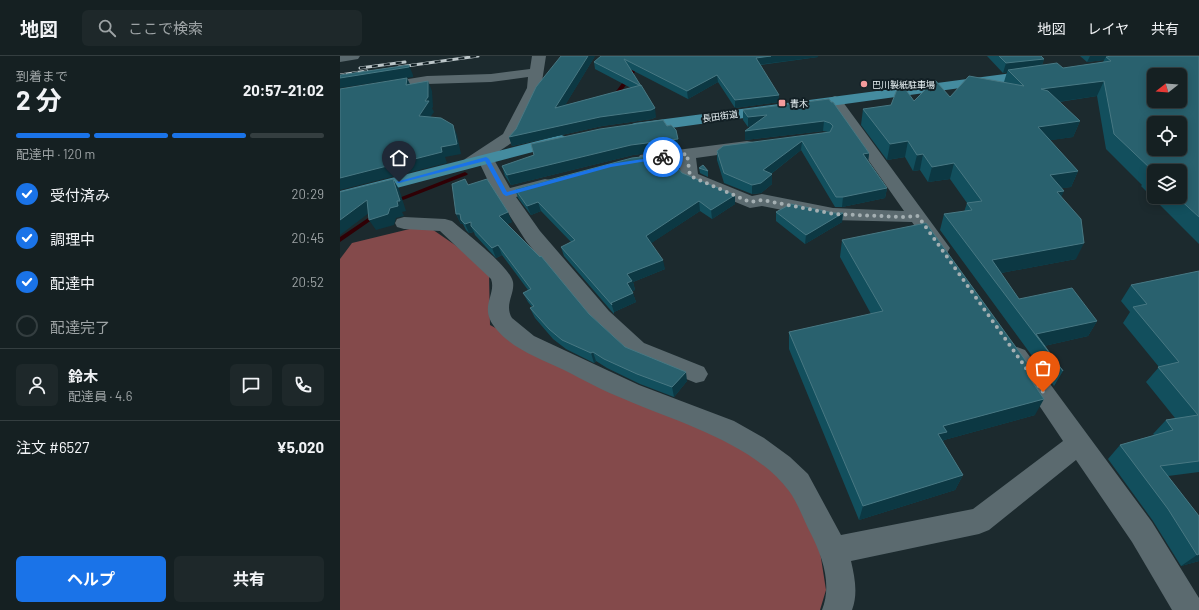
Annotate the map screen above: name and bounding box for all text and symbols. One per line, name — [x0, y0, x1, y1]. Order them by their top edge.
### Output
search box — [82, 10, 362, 46]
text: 地図 — [20, 17, 58, 40]
icon: search — [96, 17, 118, 39]
text: ここで検索 — [128, 19, 203, 37]
text: 地図 — [1037, 20, 1065, 37]
text: レイヤ — [1087, 20, 1129, 37]
text: 共有 — [1151, 20, 1179, 37]
text: 到着まで — [16, 68, 68, 84]
north arrow — [1147, 68, 1187, 108]
map controls — [1147, 68, 1187, 204]
marker: 巴川製紙駐車場 — [859, 79, 869, 89]
place label: 巴川製紙駐車場 — [872, 79, 935, 90]
text: 20:57–21:02 — [243, 81, 324, 99]
text: 2 分 — [16, 84, 62, 115]
marker: 青木 — [777, 98, 787, 108]
place label: 青木 — [790, 98, 808, 109]
street label: 長田街道 — [701, 108, 739, 124]
button: locate — [1147, 116, 1187, 156]
courier — [643, 137, 683, 177]
pin — [382, 141, 416, 182]
text: 配達中 · 120 m — [16, 146, 95, 162]
icon: bike — [652, 146, 674, 168]
icon: home — [388, 147, 410, 169]
button: layers — [1147, 164, 1187, 204]
icon: check — [16, 183, 38, 205]
text: 受付済み — [50, 186, 110, 204]
text: 20:29 — [292, 186, 324, 202]
icon: check — [16, 227, 38, 249]
text: 調理中 — [50, 230, 95, 248]
text: 20:45 — [291, 230, 324, 246]
icon: check — [16, 271, 38, 293]
text: 配達中 — [50, 274, 95, 292]
text: 20:52 — [292, 274, 324, 290]
text: 配達完了 — [50, 318, 110, 336]
pin — [1026, 351, 1060, 392]
icon: bag — [1032, 357, 1054, 379]
button: person — [16, 364, 58, 406]
button: chat — [230, 364, 272, 406]
button: phone — [282, 364, 324, 406]
text: 鈴木 — [68, 367, 98, 385]
text: 配達員 · 4.6 — [68, 388, 132, 404]
text: 注文 #6527 — [16, 438, 89, 456]
text: ¥5,020 — [277, 438, 324, 456]
button: ヘルプ — [16, 556, 166, 602]
button: 共有 — [174, 556, 324, 602]

